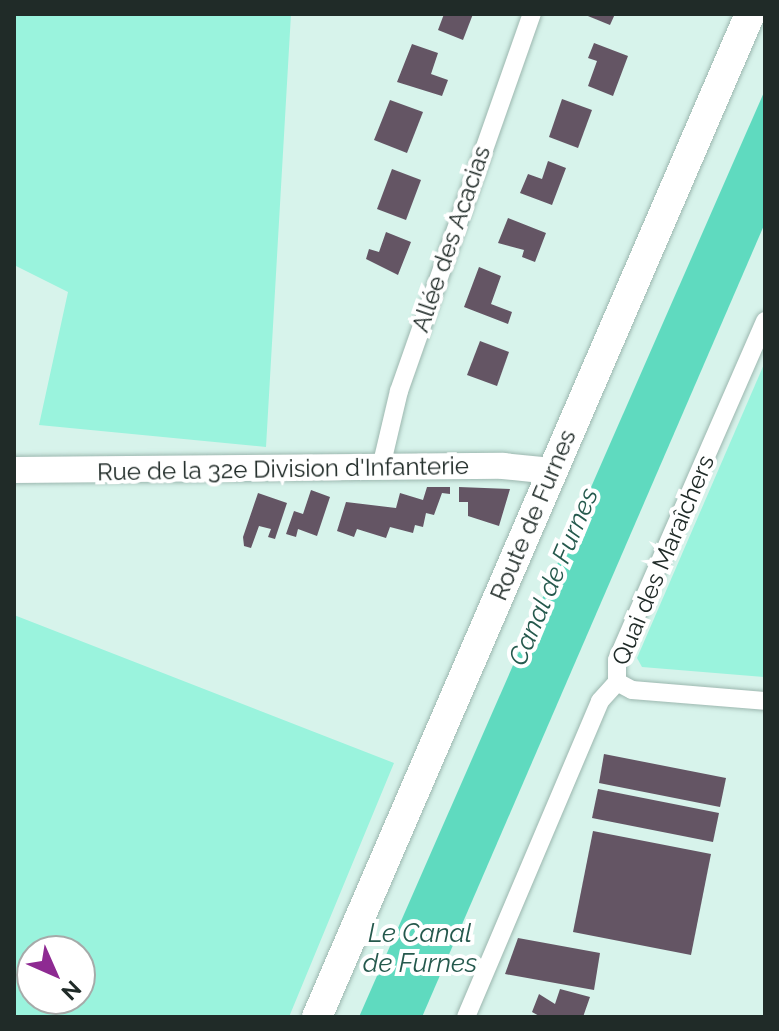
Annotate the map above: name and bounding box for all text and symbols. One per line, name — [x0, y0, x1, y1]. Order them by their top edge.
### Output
street label: Allée des Acacias — [406, 142, 496, 336]
street label: Route de Furnes — [484, 425, 582, 605]
street label: Rue de la 32e Division d'Infanterie — [97, 451, 469, 487]
street label: Quai des Maraîchers — [606, 451, 720, 669]
water label: Canal de Furnes — [502, 483, 606, 671]
water label: Le Canal de Furnes — [363, 918, 477, 980]
north arrow — [16, 935, 96, 1015]
text: N — [56, 975, 87, 1006]

